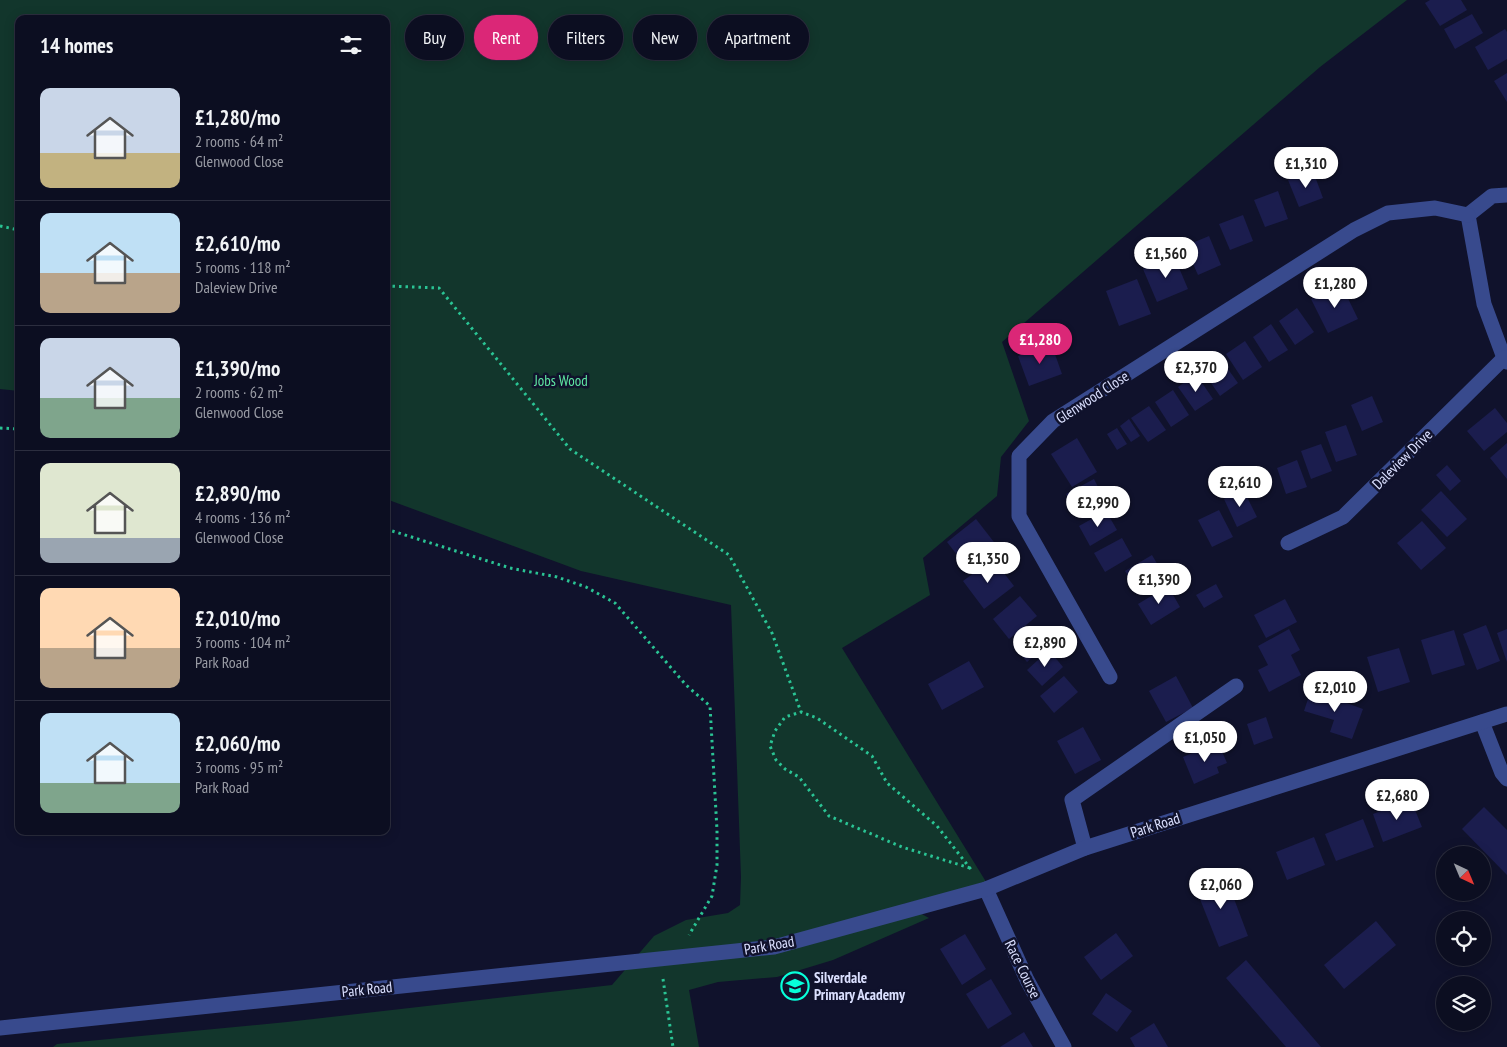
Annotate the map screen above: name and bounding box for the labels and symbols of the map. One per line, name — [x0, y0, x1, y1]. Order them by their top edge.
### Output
pin: £1,310 — [1265, 146, 1347, 189]
pin: £1,560 — [1125, 236, 1207, 279]
pin: £1,280 — [1294, 266, 1376, 309]
pin: £1,280 — [999, 322, 1081, 365]
pin: £2,370 — [1155, 350, 1237, 393]
street label: Glenwood Close — [1052, 366, 1132, 428]
park label: Jobs Wood — [533, 371, 588, 390]
street label: Daleview Drive — [1368, 425, 1436, 493]
pin: £2,610 — [1199, 466, 1281, 508]
pin: £2,990 — [1057, 486, 1139, 528]
pin: £1,350 — [947, 542, 1029, 584]
pin: £1,390 — [1118, 562, 1200, 605]
pin: £2,890 — [1004, 626, 1086, 668]
pin: £2,010 — [1294, 670, 1376, 713]
pin: £1,050 — [1164, 720, 1246, 763]
pin: £2,680 — [1356, 778, 1438, 821]
street label: Park Road — [1128, 808, 1182, 842]
north arrow — [1436, 846, 1491, 901]
pin: £2,060 — [1180, 868, 1262, 910]
street label: Park Road — [742, 931, 796, 959]
street label: Race Course — [1001, 937, 1045, 1001]
place label: Silverdale Primary Academy — [814, 968, 906, 1004]
school or university icon: Silverdale Primary Academy — [780, 971, 810, 1001]
street label: Park Road — [341, 977, 393, 1001]

